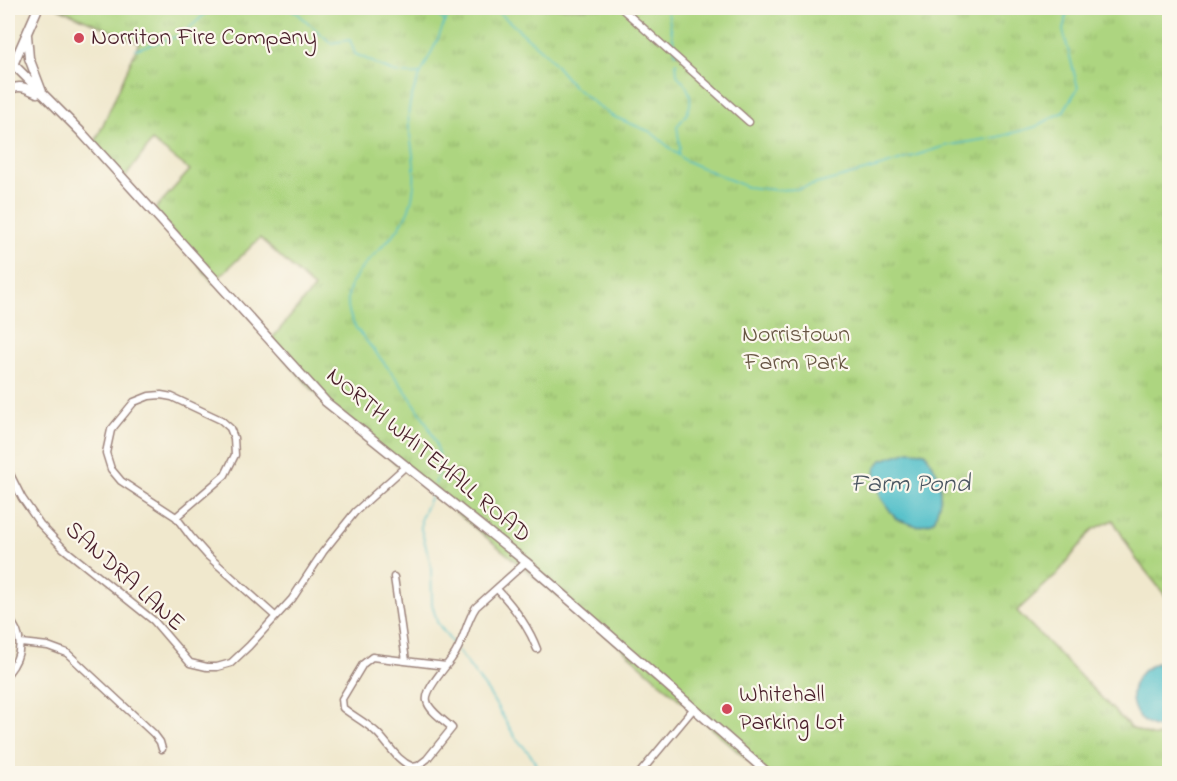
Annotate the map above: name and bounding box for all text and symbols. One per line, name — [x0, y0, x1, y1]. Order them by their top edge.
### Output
place label: Norriton Fire Company — [91, 21, 317, 57]
marker: Norriton Fire Company — [72, 31, 86, 45]
park label: Norristown Farm Park — [742, 318, 850, 381]
street label: NORTH WHITEHALL ROAD — [318, 360, 538, 552]
water label: Farm Pond — [850, 466, 971, 504]
street label: SANDRA LANE — [56, 513, 192, 641]
place label: Whitehall Parking Lot — [739, 678, 845, 741]
marker: Whitehall Parking Lot — [720, 702, 734, 716]

